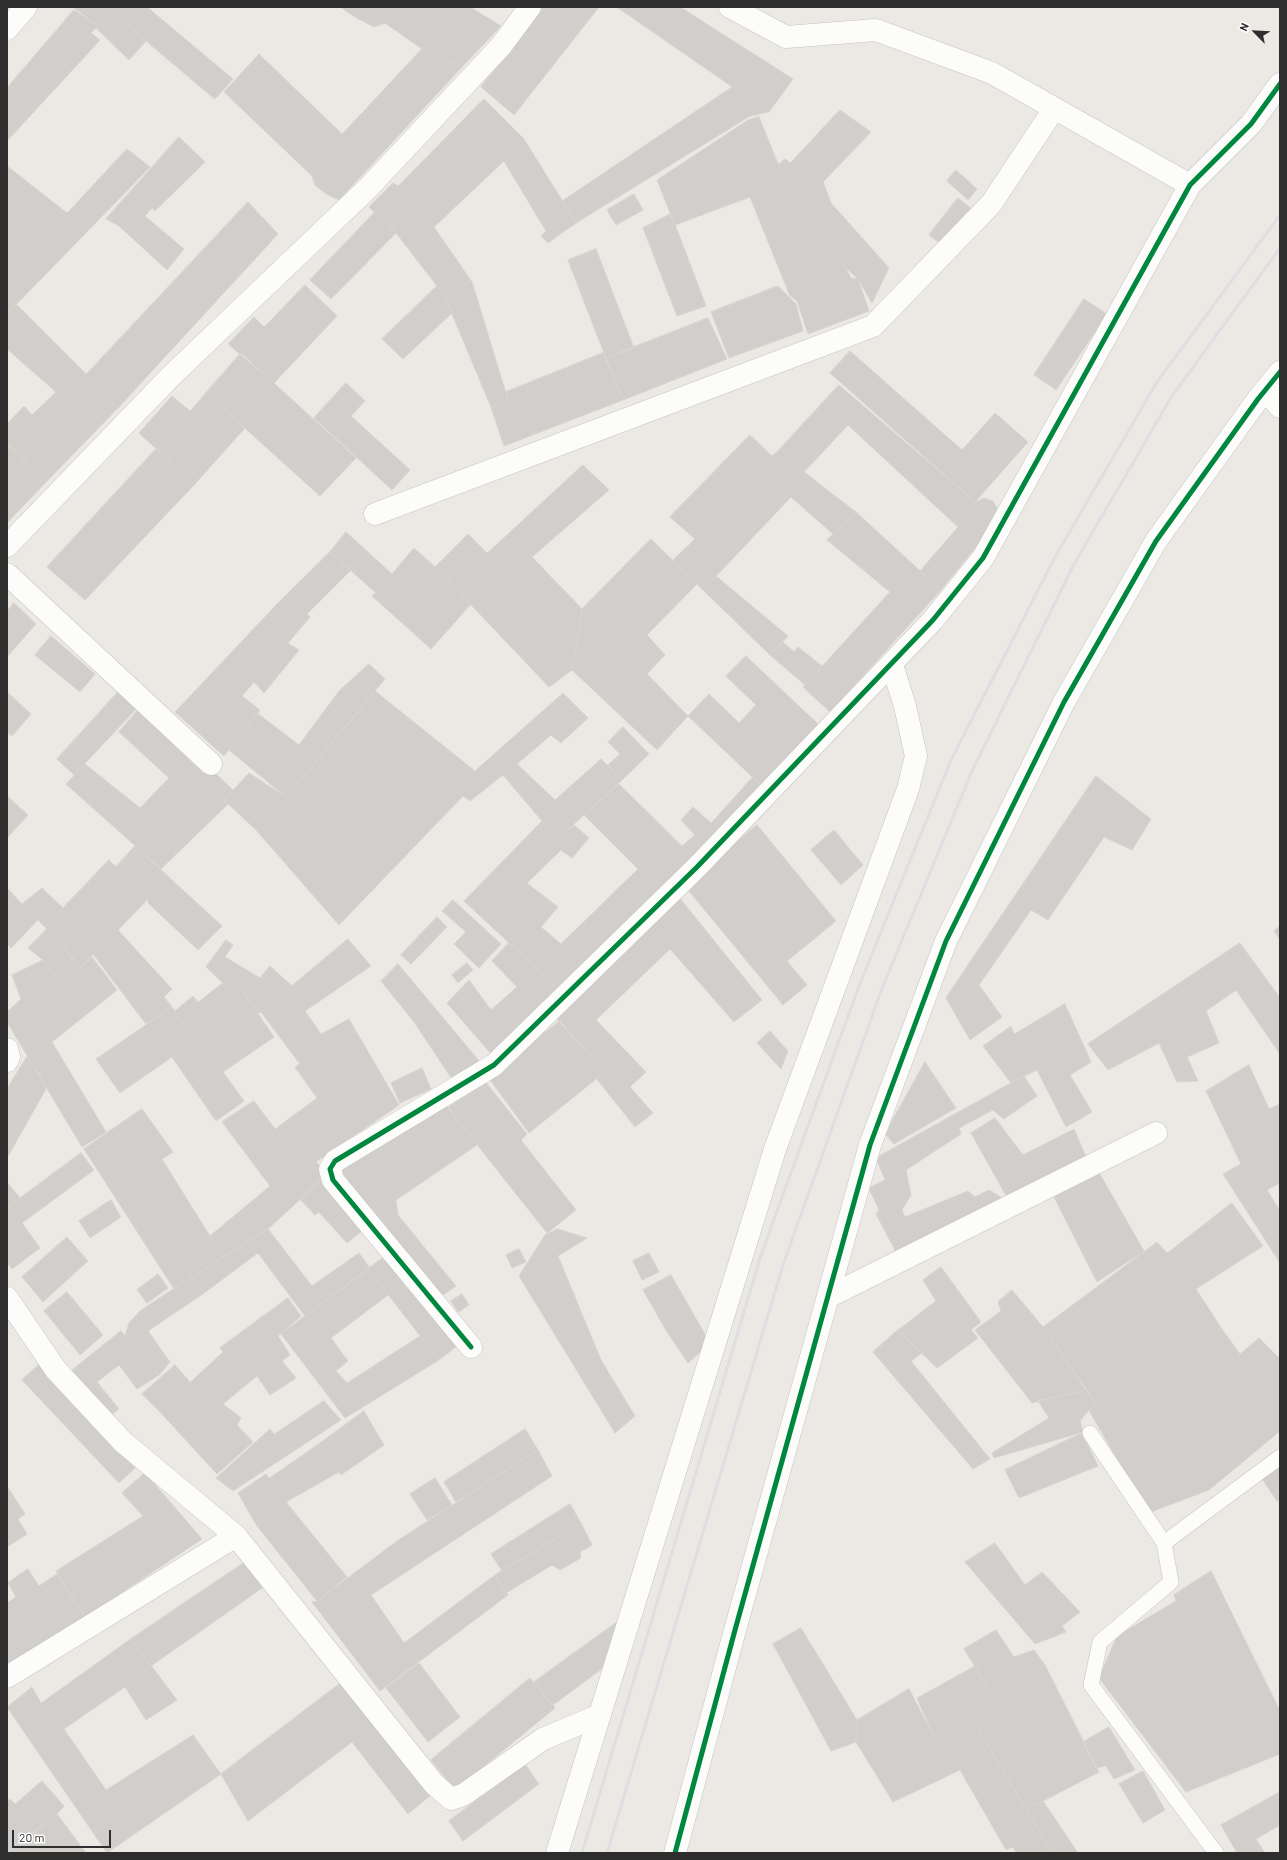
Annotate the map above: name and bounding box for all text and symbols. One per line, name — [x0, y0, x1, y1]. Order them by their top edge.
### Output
north arrow — [1235, 12, 1275, 52]
text: N — [1236, 21, 1251, 33]
scale bar — [14, 1822, 113, 1848]
text: 20 m — [19, 1830, 45, 1844]

